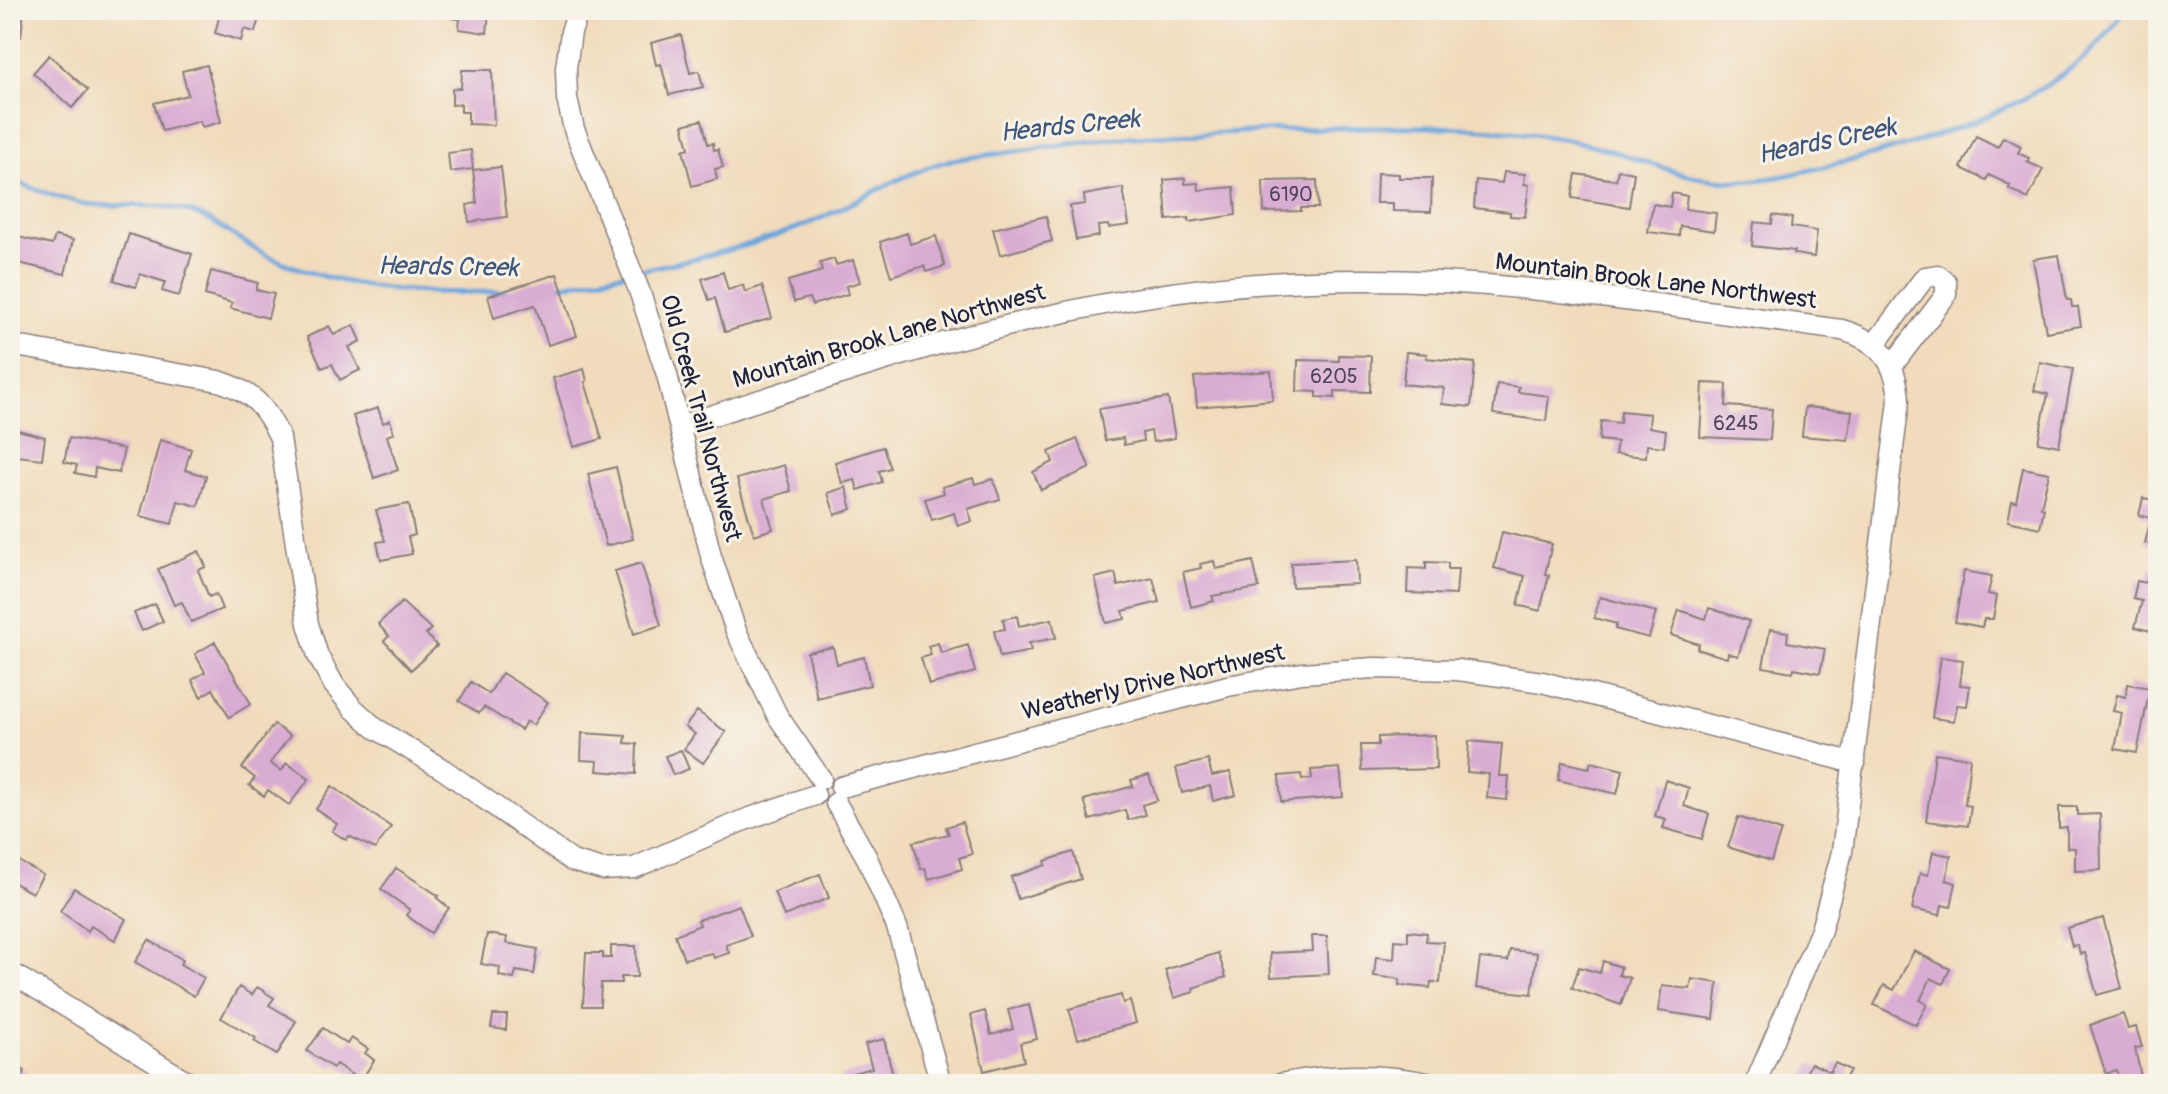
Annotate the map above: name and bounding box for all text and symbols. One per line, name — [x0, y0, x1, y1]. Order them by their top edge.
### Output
water label: Heards Creek — [999, 103, 1144, 149]
water label: Heards Creek — [1755, 110, 1901, 171]
house number: 6190 — [1269, 182, 1313, 207]
street label: Mountain Brook Lane Northwest — [1494, 247, 1819, 315]
water label: Heards Creek — [378, 250, 521, 284]
street label: Mountain Brook Lane Northwest — [729, 277, 1049, 395]
street label: Old Creek Trail Northwest — [654, 291, 748, 545]
house number: 6205 — [1310, 364, 1358, 389]
house number: 6245 — [1713, 411, 1759, 436]
street label: Weatherly Drive Northwest — [1019, 638, 1288, 726]

